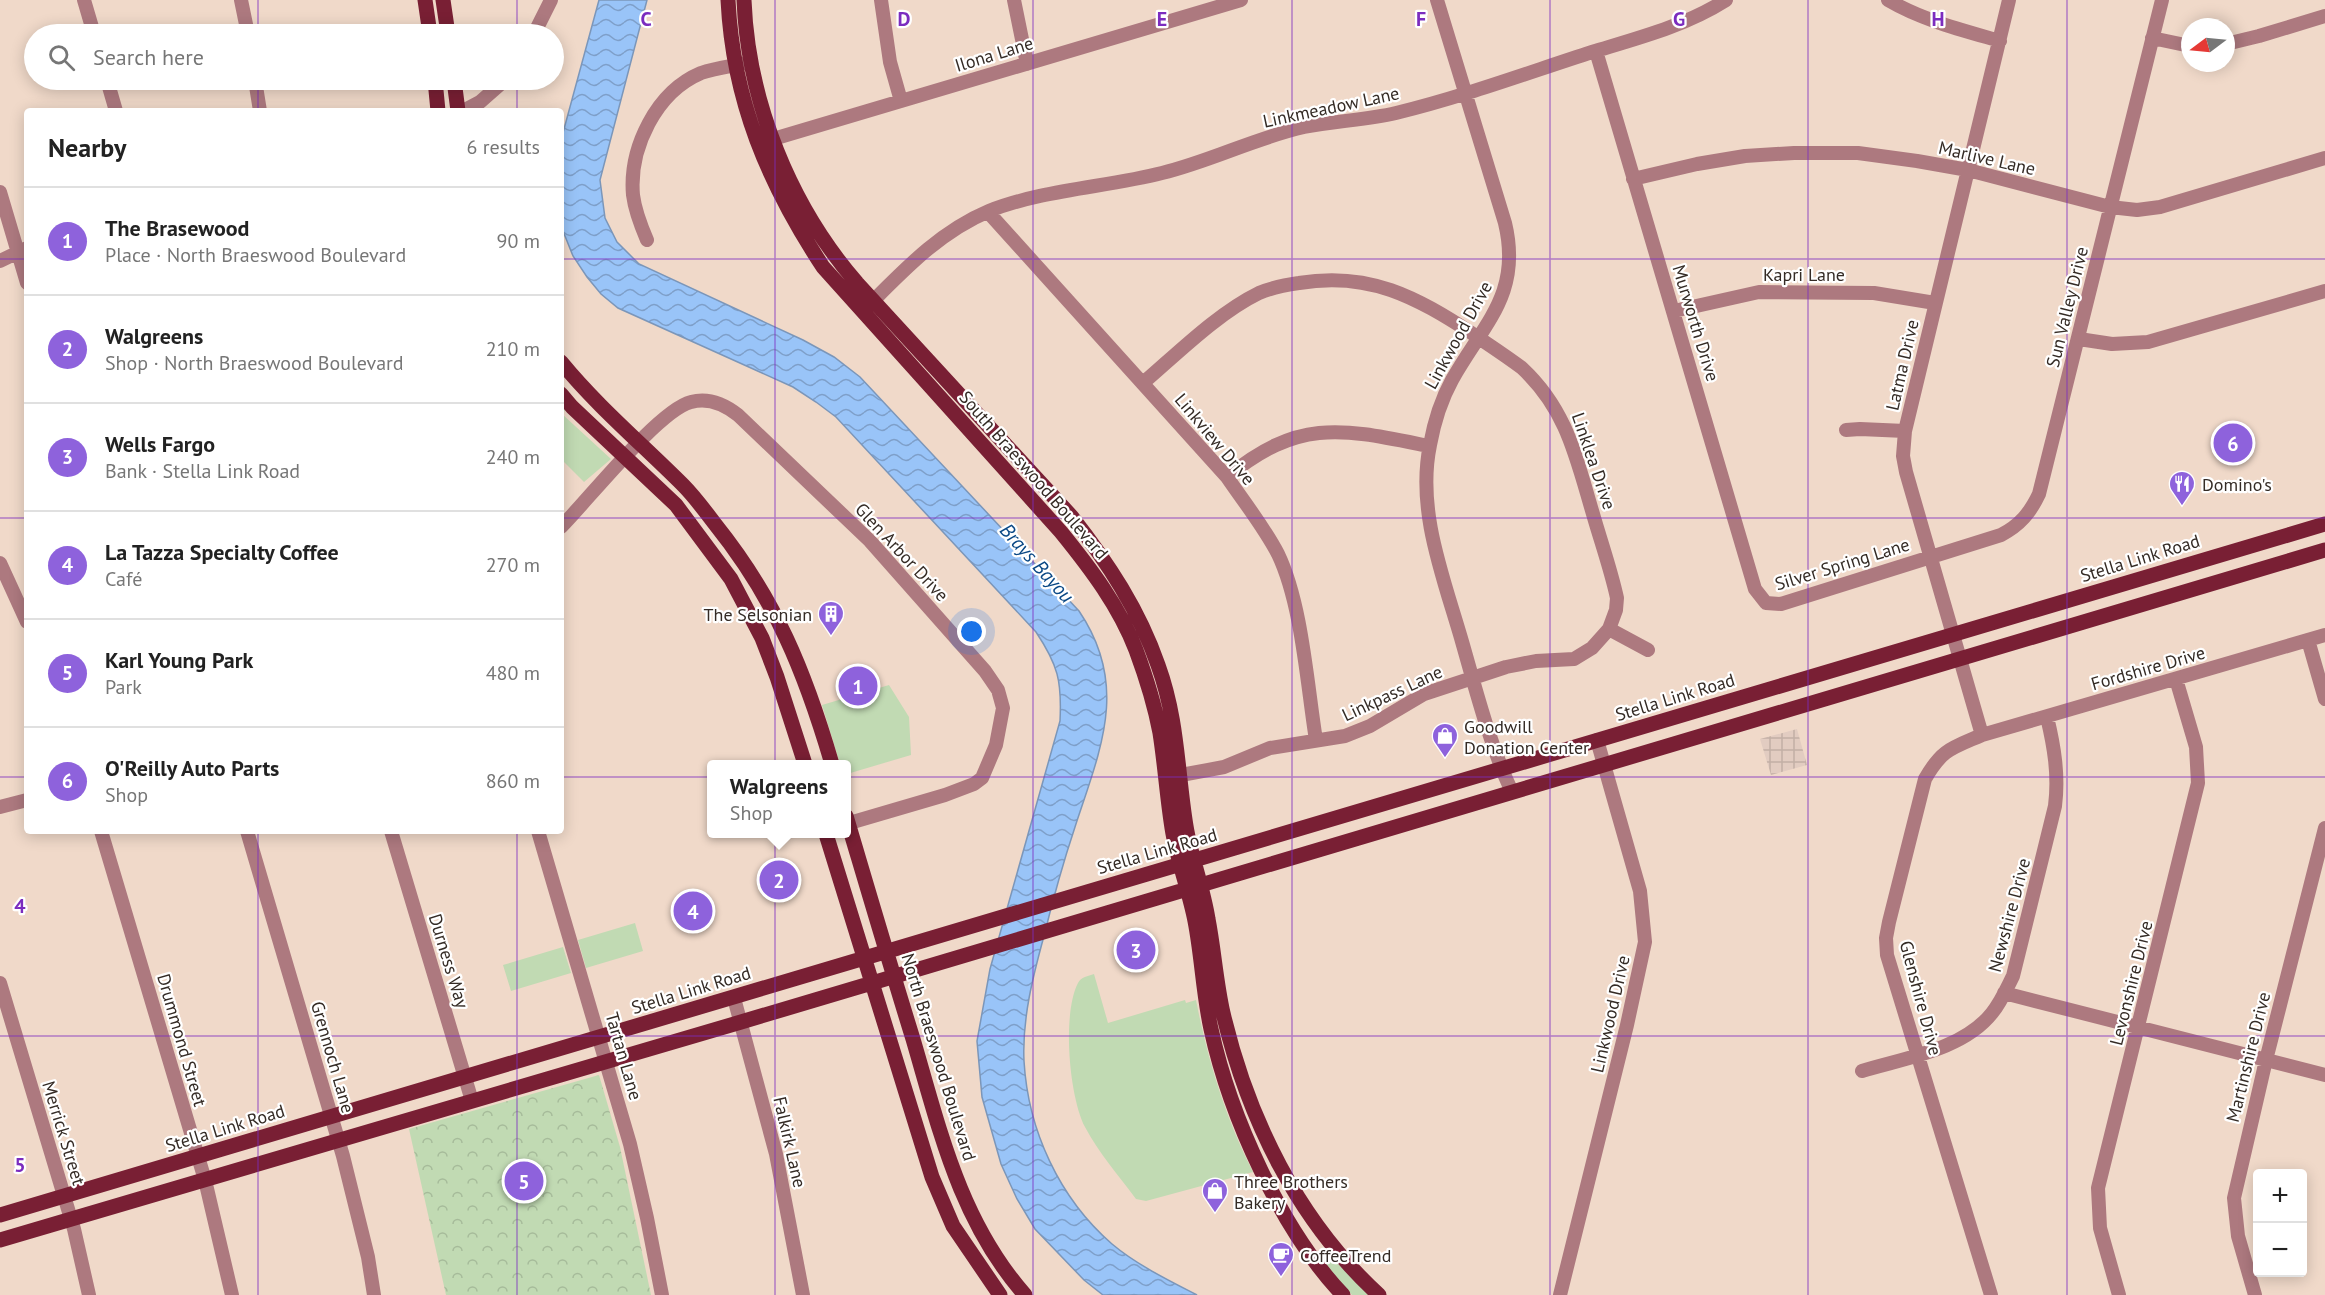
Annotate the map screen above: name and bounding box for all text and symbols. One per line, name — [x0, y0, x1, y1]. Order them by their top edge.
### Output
text: C — [640, 6, 652, 32]
text: D — [898, 6, 911, 32]
text: E — [1157, 6, 1167, 32]
text: F — [1416, 6, 1426, 32]
text: G — [1673, 6, 1685, 32]
text: H — [1931, 6, 1945, 32]
north arrow — [2181, 18, 2235, 72]
search box — [24, 24, 564, 90]
street label: Ilona Lane — [952, 31, 1036, 77]
icon: search — [45, 41, 78, 74]
text: Search here — [93, 43, 204, 71]
street label: Linkmeadow Lane — [1261, 81, 1401, 133]
text: Nearby — [48, 131, 126, 164]
text: 6 results — [467, 134, 540, 160]
street label: Marlive Lane — [1936, 136, 2038, 180]
text: The Brasewood — [105, 214, 249, 242]
text: 1 — [62, 228, 73, 254]
text: 90 m — [497, 228, 540, 254]
text: Place · North Braeswood Boulevard — [105, 242, 406, 268]
street label: Sun Valley Drive — [2041, 244, 2093, 370]
street label: Murworth Drive — [1667, 262, 1725, 384]
street label: Kapri Lane — [1763, 263, 1845, 286]
street label: Linkwood Drive — [1419, 277, 1497, 393]
street label: Latma Drive — [1880, 317, 1924, 413]
text: Walgreens — [105, 322, 203, 350]
text: 2 — [62, 336, 73, 362]
text: 210 m — [486, 336, 540, 362]
text: Shop · North Braeswood Boulevard — [105, 350, 404, 376]
street label: South Braeswood Boulevard — [954, 386, 1114, 564]
street label: Linkview Drive — [1170, 388, 1260, 490]
street label: Linklea Drive — [1567, 409, 1621, 513]
pin: 6 — [2214, 420, 2252, 466]
text: Wells Fargo — [105, 430, 215, 458]
text: 3 — [62, 444, 73, 470]
text: 240 m — [486, 444, 540, 470]
text: Bank · Stella Link Road — [105, 458, 300, 484]
restaurant icon: Domino's — [2167, 469, 2197, 507]
place label: Domino's — [2202, 473, 2272, 496]
street label: Glen Arbor Drive — [850, 498, 954, 606]
water label: Brays Bayou — [994, 518, 1080, 608]
street label: Stella Link Road — [2077, 529, 2203, 587]
street label: Silver Spring Lane — [1772, 533, 1912, 595]
text: La Tazza Specialty Coffee — [105, 538, 339, 566]
text: 4 — [62, 552, 73, 578]
text: 270 m — [486, 552, 540, 578]
text: Café — [105, 566, 142, 592]
building icon: The Selsonian — [816, 599, 846, 637]
place label: The Selsonian — [704, 603, 812, 626]
your location — [957, 617, 986, 646]
street label: Fordshire Drive — [2088, 641, 2208, 695]
text: Karl Young Park — [105, 646, 253, 674]
text: 5 — [62, 660, 73, 686]
text: 480 m — [486, 660, 540, 686]
street label: Linkpass Lane — [1338, 660, 1446, 726]
pin: 1 — [838, 664, 878, 708]
street label: Stella Link Road — [1612, 668, 1738, 726]
text: Park — [105, 674, 142, 700]
place label: Goodwill Donation Center — [1464, 715, 1589, 759]
shop icon: Goodwill Donation Center — [1430, 721, 1460, 759]
text: O'Reilly Auto Parts — [105, 754, 279, 782]
popup — [707, 760, 851, 838]
text: 6 — [62, 768, 73, 794]
text: 860 m — [486, 768, 540, 794]
text: Walgreens — [730, 772, 828, 800]
text: Shop — [105, 782, 148, 808]
text: Shop — [730, 800, 773, 826]
street label: Stella Link Road — [1094, 823, 1220, 879]
street label: Newshire Drive — [1983, 856, 2035, 974]
pin: 2 — [760, 858, 798, 902]
pin: 4 — [674, 888, 712, 934]
text: 4 — [14, 893, 26, 919]
street label: Durness Way — [424, 911, 474, 1012]
street label: Levonshire Drive — [2104, 918, 2158, 1048]
pin: 3 — [1116, 928, 1156, 972]
street label: Glenshire Drive — [1895, 938, 1947, 1058]
street label: North Braeswood Boulevard — [896, 951, 982, 1163]
street label: Linkwood Drive — [1585, 953, 1635, 1075]
street label: Stella Link Road — [628, 961, 754, 1019]
street label: Drummond Street — [152, 971, 212, 1109]
street label: Martinshire Drive — [2221, 990, 2275, 1124]
street label: Grennoch Lane — [306, 998, 360, 1116]
street label: Tartan Lane — [601, 1009, 647, 1103]
street label: Merrick Street — [37, 1078, 91, 1188]
street label: Falkirk Lane — [768, 1094, 812, 1190]
street label: Stella Link Road — [162, 1099, 288, 1157]
text: 5 — [14, 1152, 26, 1178]
pin: 5 — [504, 1158, 544, 1204]
map controls — [2253, 1169, 2307, 1277]
button: + — [2253, 1169, 2307, 1223]
place label: Three Brothers Bakery — [1234, 1170, 1348, 1214]
shop icon: Three Brothers Bakery — [1200, 1176, 1230, 1214]
button: − — [2253, 1223, 2307, 1277]
cafe icon: CoffeeTrend — [1266, 1240, 1296, 1278]
place label: CoffeeTrend — [1300, 1244, 1391, 1267]

